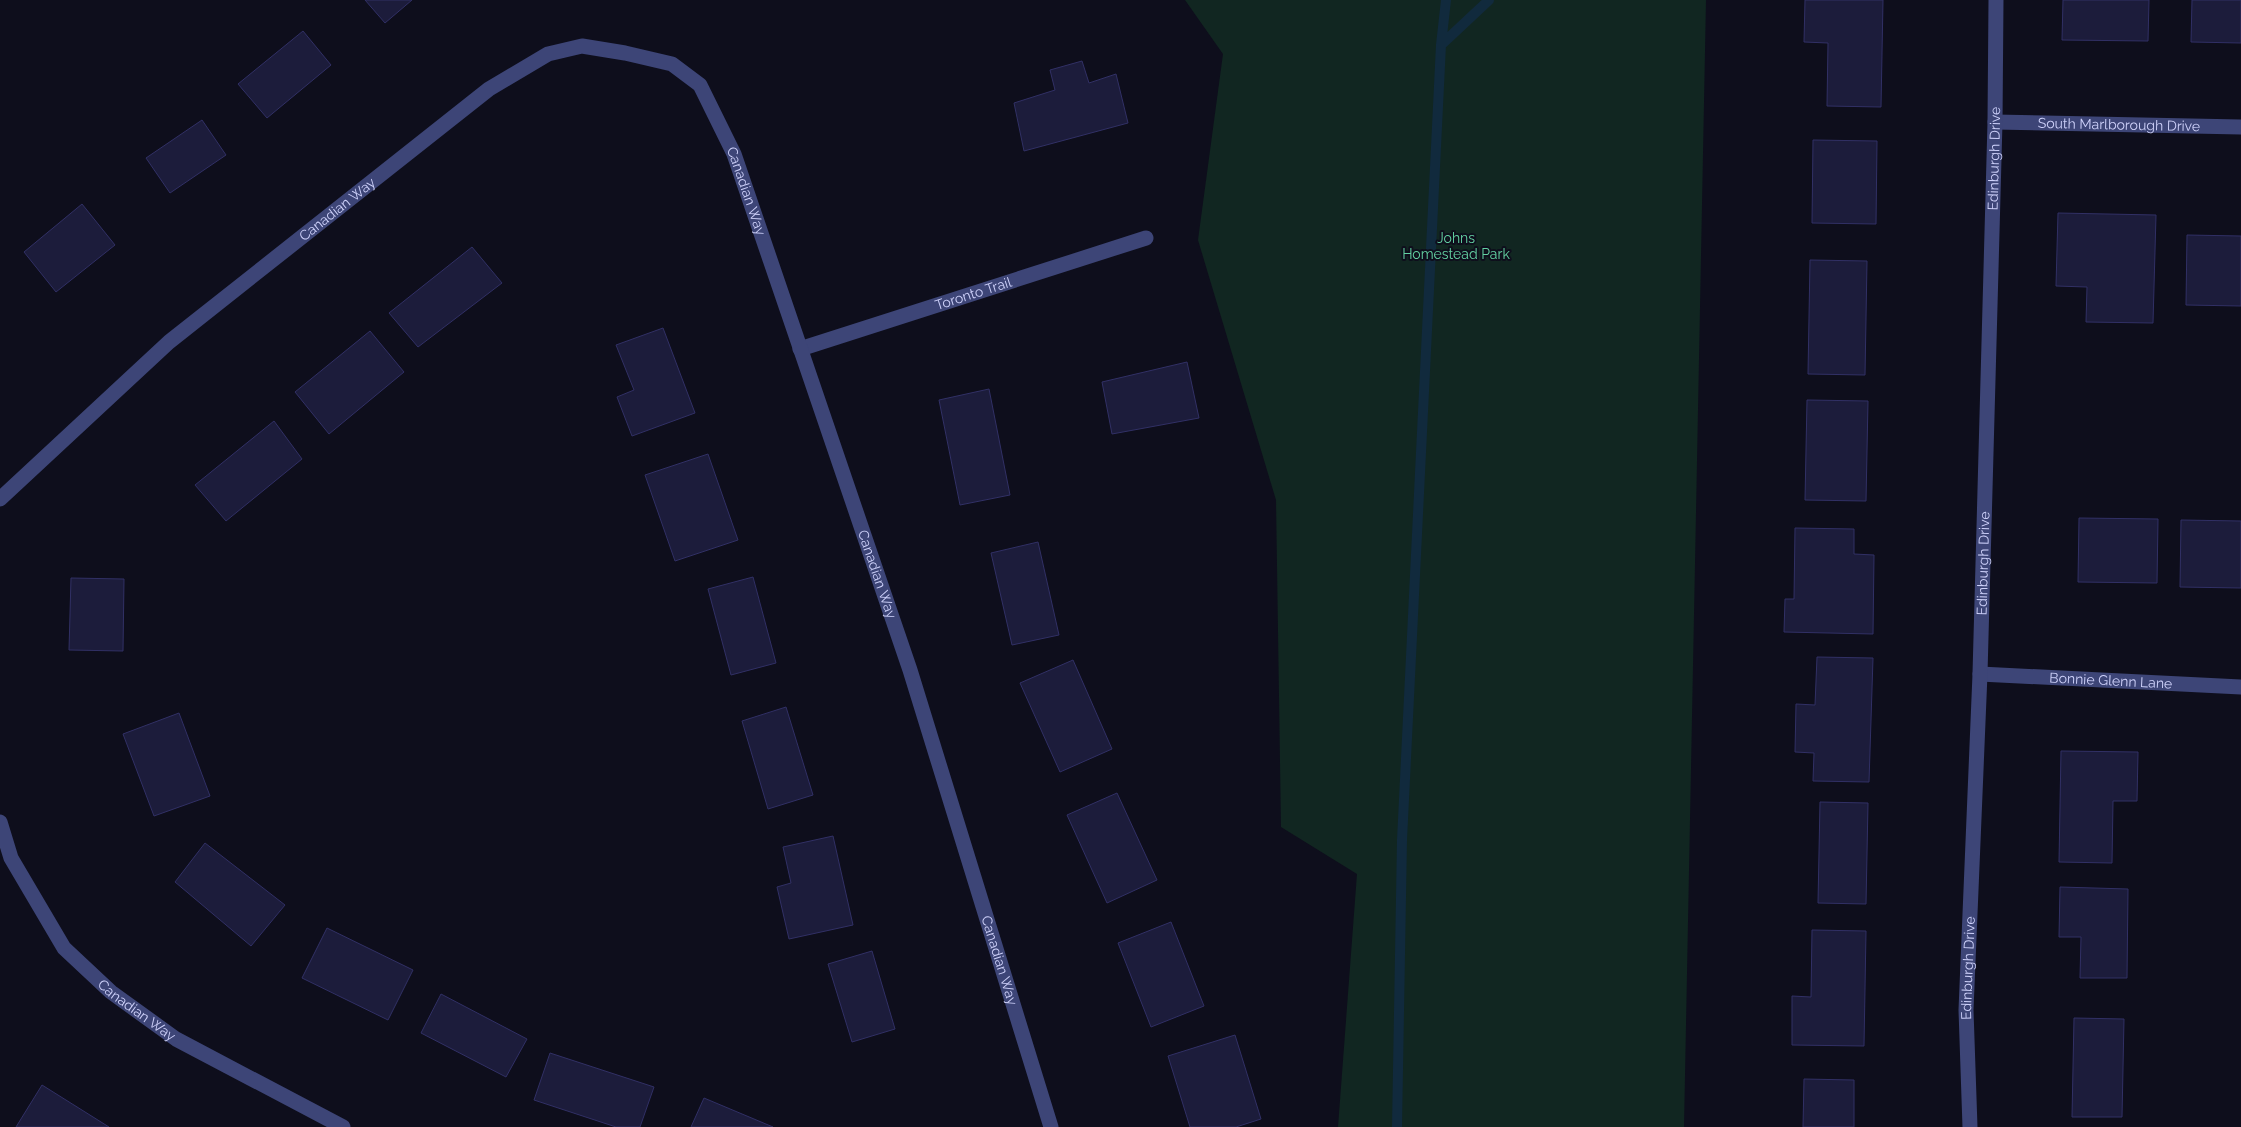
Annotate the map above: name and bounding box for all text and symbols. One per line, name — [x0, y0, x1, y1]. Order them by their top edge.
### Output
street label: Edinburgh Drive — [1985, 107, 2003, 211]
street label: South Marlborough Drive — [2038, 115, 2200, 134]
street label: Canadian Way — [724, 144, 769, 238]
street label: Canadian Way — [296, 174, 379, 244]
park label: Johns Homestead Park — [1402, 230, 1510, 262]
street label: Toronto Trail — [933, 274, 1014, 313]
street label: Edinburgh Drive — [1974, 511, 1992, 616]
street label: Canadian Way — [855, 528, 900, 621]
street label: Bonnie Glenn Lane — [2049, 669, 2173, 692]
street label: Canadian Way — [978, 914, 1021, 1007]
street label: Edinburgh Drive — [1958, 916, 1978, 1020]
street label: Canadian Way — [95, 976, 179, 1044]

